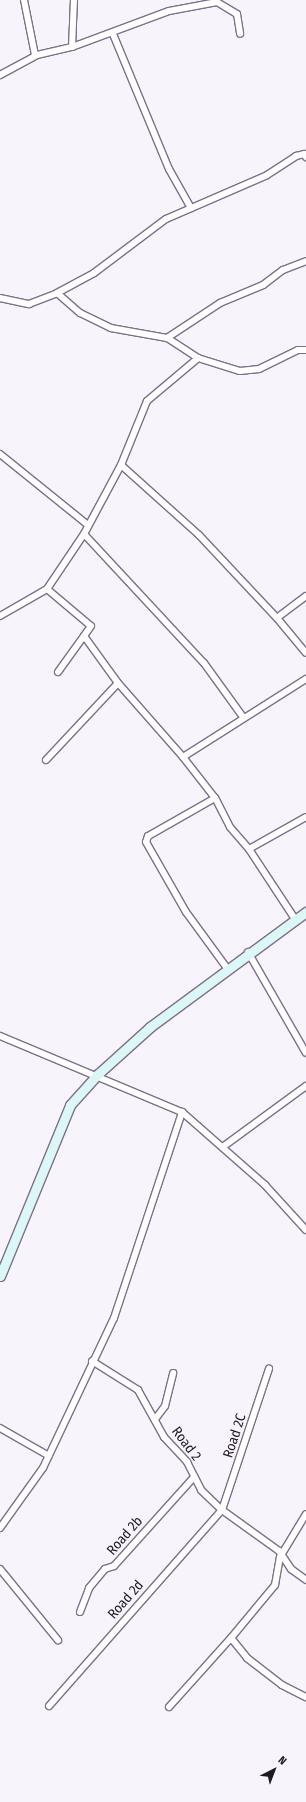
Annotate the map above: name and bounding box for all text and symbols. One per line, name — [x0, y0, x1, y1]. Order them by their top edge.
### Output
street label: Road 2C — [220, 1412, 250, 1460]
street label: Road 2 — [168, 1424, 204, 1464]
street label: Road 2b — [104, 1513, 146, 1559]
street label: Road 2d — [105, 1577, 147, 1623]
north arrow — [254, 1750, 294, 1790]
text: N — [276, 1754, 289, 1768]

